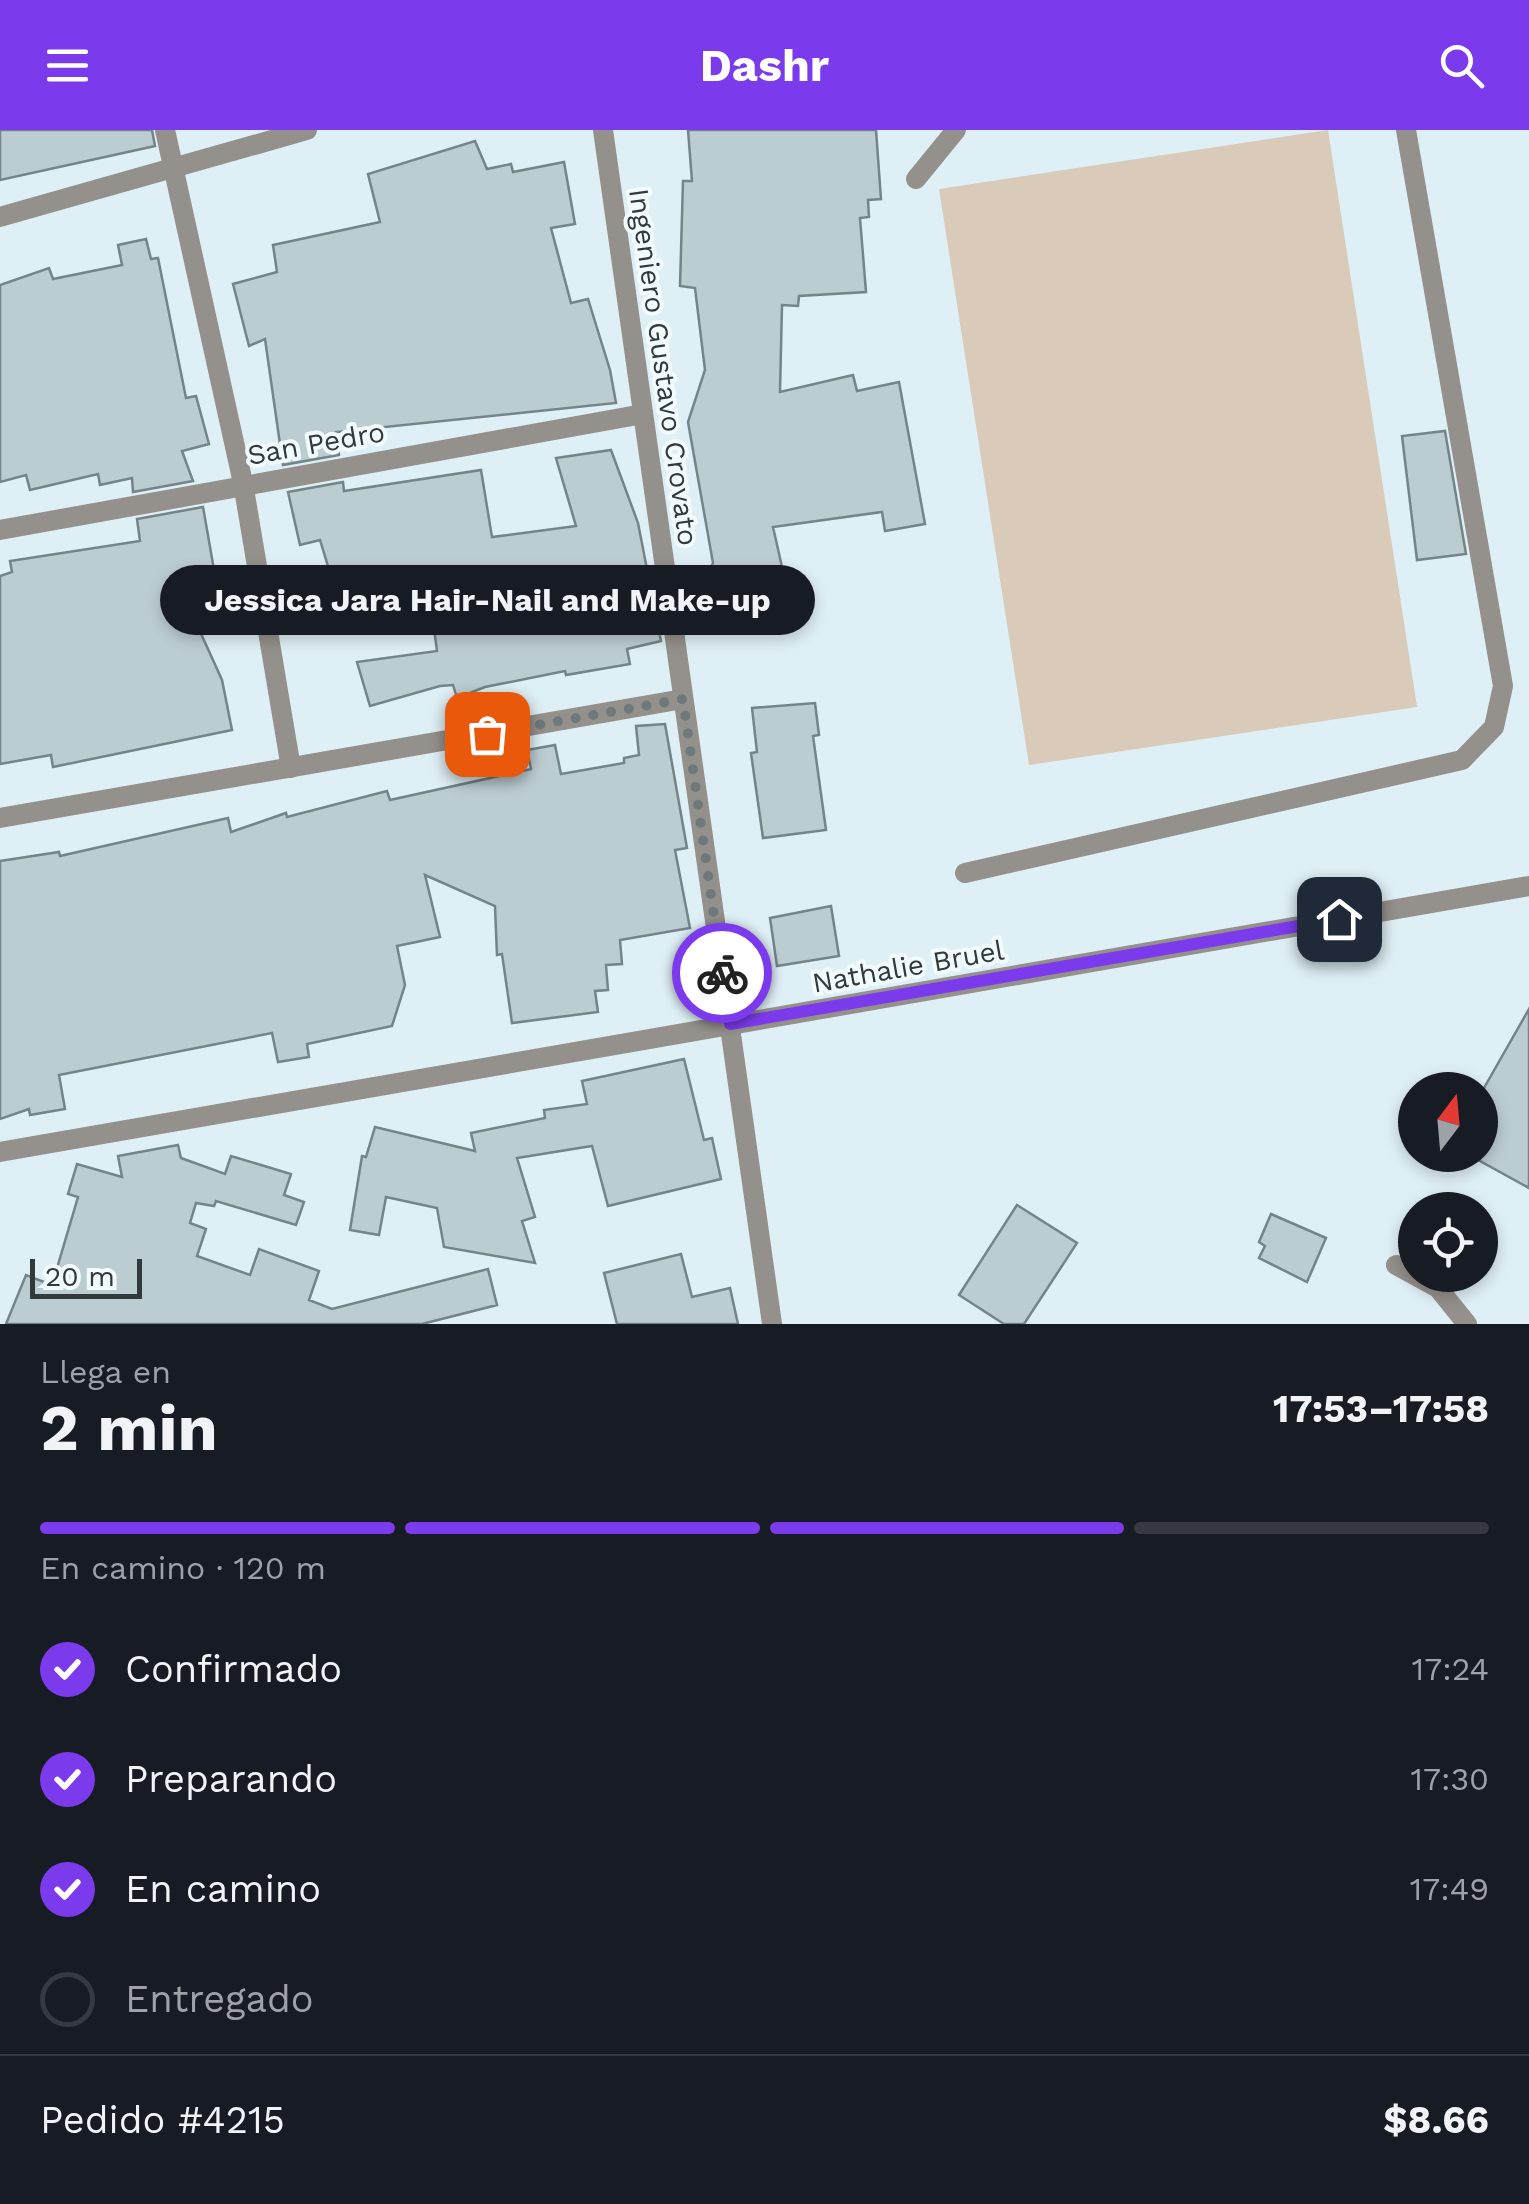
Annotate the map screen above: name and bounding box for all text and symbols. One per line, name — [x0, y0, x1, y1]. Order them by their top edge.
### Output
icon: menu — [40, 38, 95, 93]
icon: search — [1434, 38, 1489, 93]
text: Dashr — [700, 39, 829, 92]
street label: Ingeniero Gustavo Crovato — [622, 186, 705, 548]
street label: San Pedro — [245, 415, 387, 472]
callout: Jessica Jara Hair-Nail and Make-up — [160, 564, 814, 634]
text: Jessica Jara Hair-Nail and Make-up — [204, 581, 771, 619]
pin — [445, 692, 530, 777]
icon: bag — [460, 707, 515, 762]
pin — [1297, 877, 1382, 962]
icon: home — [1312, 892, 1367, 947]
courier — [672, 923, 772, 1023]
street label: Nathalie Bruel — [810, 933, 1007, 1000]
icon: bike — [695, 946, 750, 1001]
north arrow — [1398, 1072, 1498, 1172]
map controls — [1398, 1072, 1498, 1292]
button: locate — [1398, 1192, 1498, 1292]
scale bar — [30, 1254, 142, 1298]
text: 20 m — [45, 1260, 115, 1293]
text: Llega en — [40, 1353, 171, 1391]
text: 17:53–17:58 — [1273, 1387, 1489, 1431]
text: 2 min — [40, 1390, 218, 1466]
text: En camino · 120 m — [40, 1549, 326, 1587]
icon: check — [40, 1642, 95, 1697]
text: Confirmado — [125, 1647, 342, 1691]
text: 17:24 — [1412, 1650, 1489, 1688]
icon: check — [40, 1752, 95, 1807]
text: Preparando — [125, 1757, 337, 1801]
text: 17:30 — [1411, 1760, 1489, 1798]
icon: check — [40, 1862, 95, 1917]
text: En camino — [125, 1867, 321, 1911]
text: 17:49 — [1410, 1870, 1489, 1908]
text: Entregado — [125, 1977, 314, 2021]
text: Pedido #4215 — [40, 2098, 285, 2142]
text: $8.66 — [1383, 2098, 1489, 2142]

